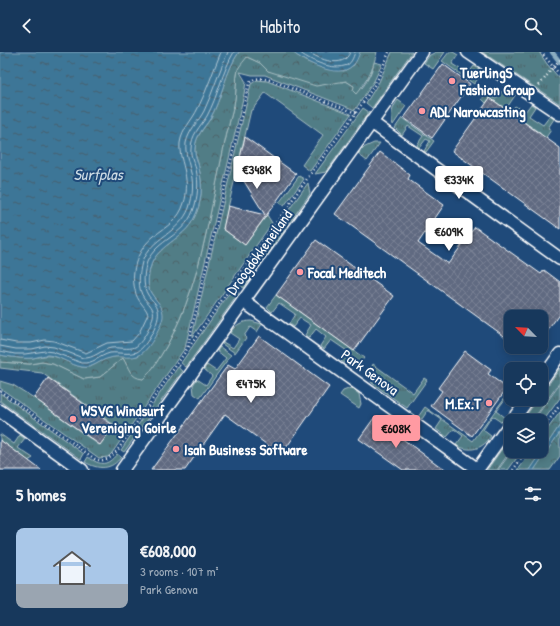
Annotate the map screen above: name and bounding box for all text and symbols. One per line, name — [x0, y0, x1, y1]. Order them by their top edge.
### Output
text: Habito — [260, 14, 300, 39]
icon: back — [16, 15, 38, 37]
icon: search — [522, 15, 544, 37]
place label: TuerlingS Fashion Group — [459, 62, 535, 101]
marker: TuerlingS Fashion Group — [447, 76, 457, 86]
place label: ADL Narowcasting — [430, 101, 526, 123]
marker: ADL Narowcasting — [417, 106, 427, 116]
pin: €348K — [229, 156, 285, 190]
text: €348K — [242, 160, 272, 178]
water label: Surfplas — [73, 163, 124, 185]
pin: €334K — [431, 166, 487, 200]
text: €334K — [444, 170, 474, 188]
street label: Droogdokkeneiland — [221, 205, 297, 299]
pin: €609K — [421, 218, 477, 252]
text: €609K — [435, 222, 463, 240]
place label: Focal Meditech — [307, 262, 387, 283]
marker: Focal Meditech — [295, 267, 305, 277]
north arrow — [504, 310, 548, 354]
map controls — [504, 310, 548, 458]
street label: Park Genova — [337, 344, 403, 400]
button: locate — [504, 362, 548, 406]
pin: €475K — [223, 370, 279, 404]
text: €475K — [236, 374, 266, 392]
place label: M.Ex.T — [445, 393, 482, 414]
marker: M.Ex.T — [484, 398, 494, 408]
place label: WSVG Windsurf Vereniging Goirle — [81, 400, 177, 439]
marker: WSVG Windsurf Vereniging Goirle — [68, 414, 78, 424]
button: layers — [504, 414, 548, 458]
pin: €608K — [368, 415, 424, 449]
text: €608K — [381, 419, 411, 437]
place label: Isah Business Software — [184, 439, 307, 460]
marker: Isah Business Software — [171, 444, 181, 454]
text: 5 homes — [16, 483, 66, 506]
icon: filters — [522, 483, 544, 505]
text: €608,000 — [140, 539, 196, 562]
icon: home — [48, 544, 96, 592]
icon: heart — [522, 557, 544, 579]
text: 3 rooms · 107 m² — [140, 562, 219, 580]
text: Park Genova — [140, 580, 198, 598]

